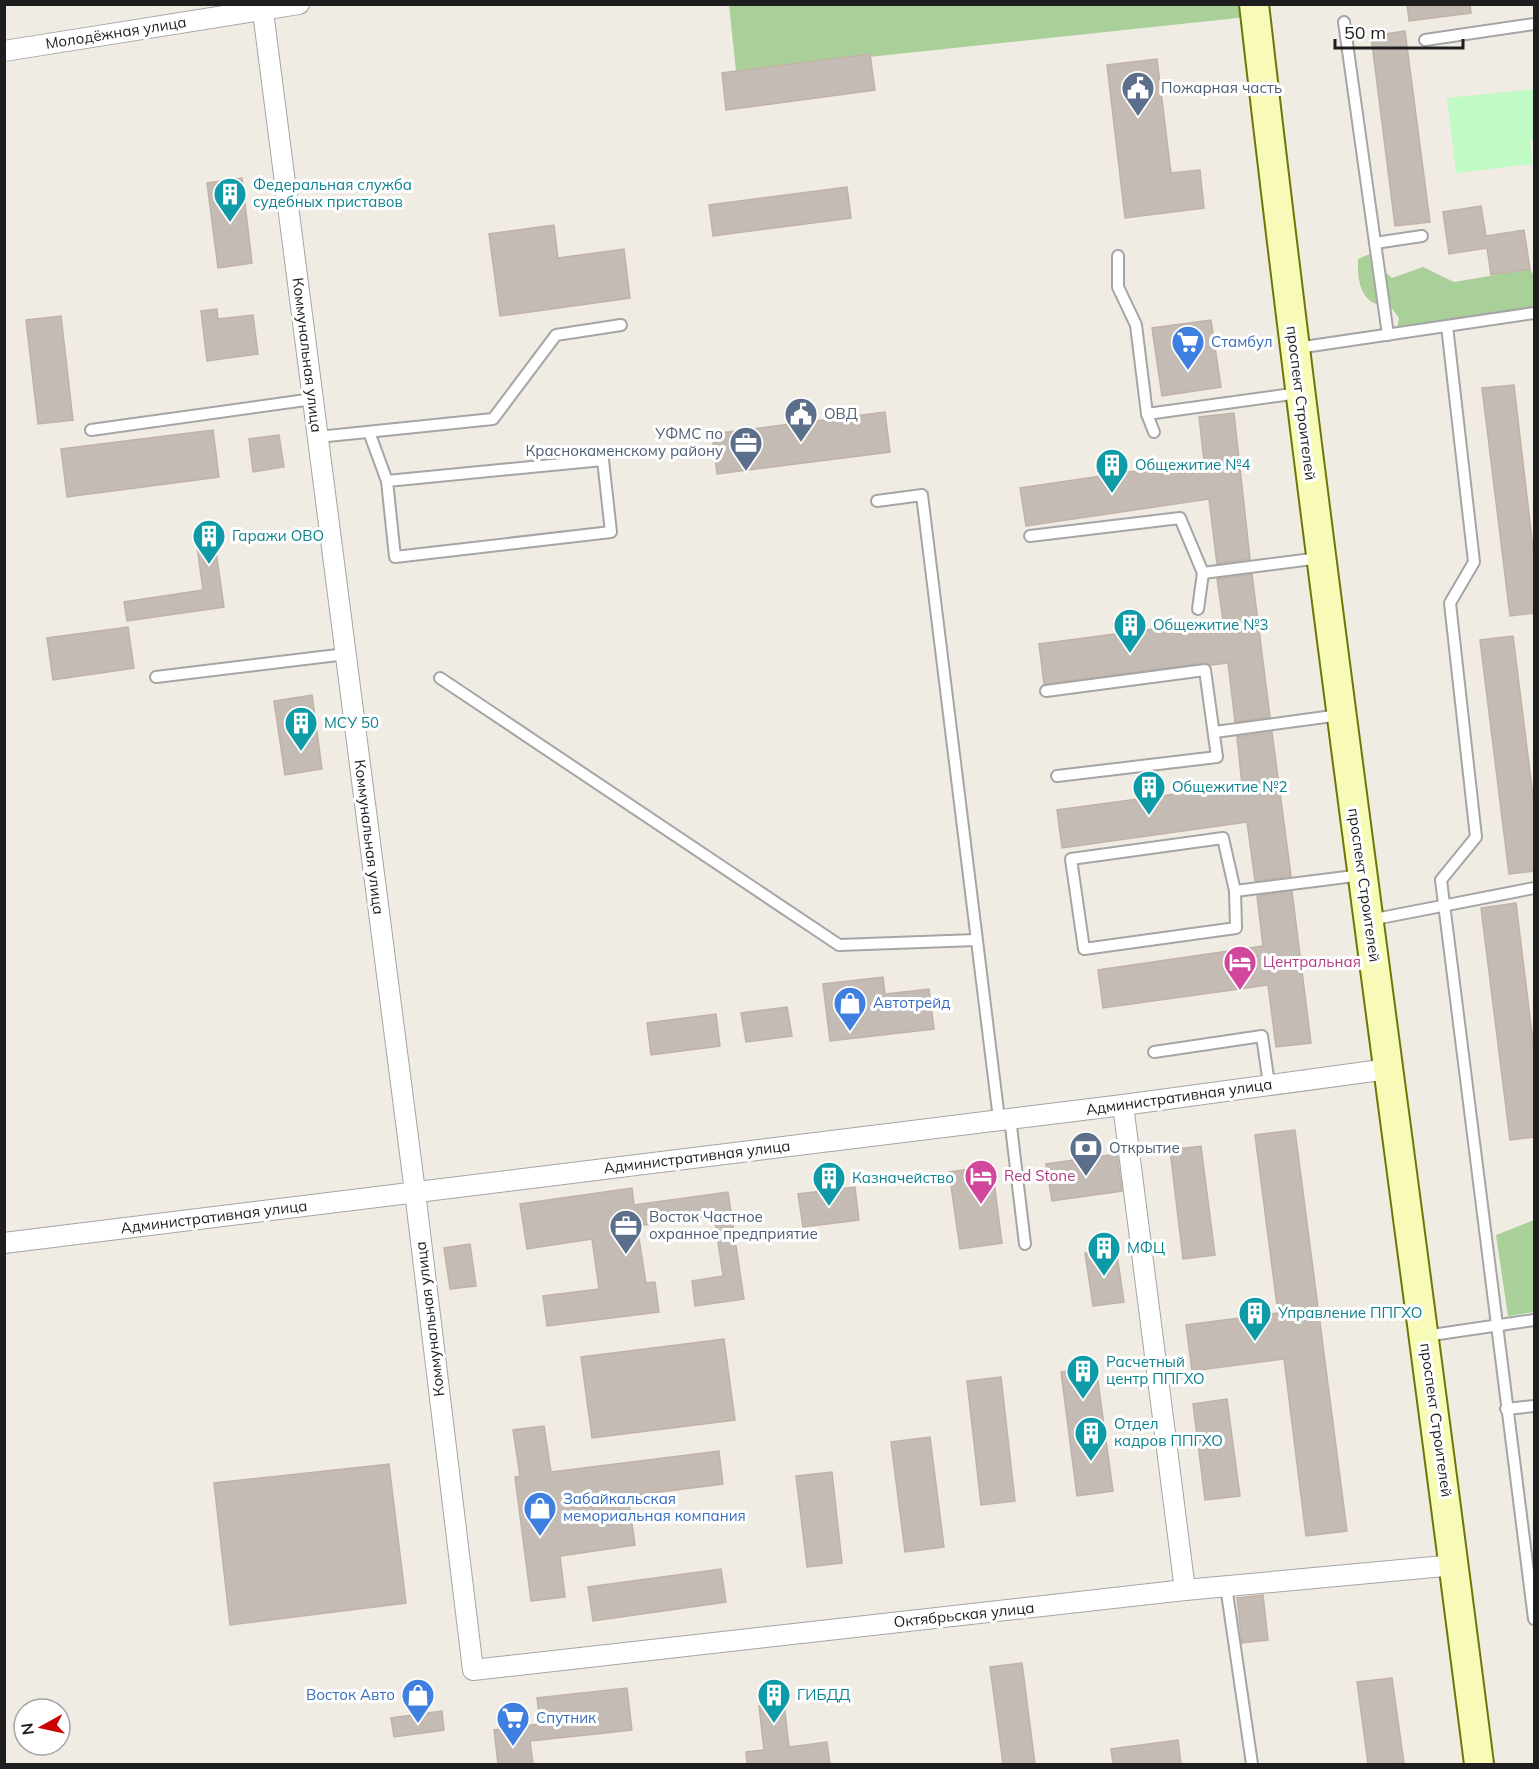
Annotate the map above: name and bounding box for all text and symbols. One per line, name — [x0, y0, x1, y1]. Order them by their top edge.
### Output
street label: Молодёжная улица — [44, 12, 188, 53]
scale bar — [1335, 12, 1462, 50]
text: 50 m — [1344, 21, 1386, 44]
public building icon: Пожарная часть — [1120, 70, 1156, 117]
place label: Пожарная часть — [1161, 78, 1282, 97]
place label: Федеральная служба судебных приставов — [253, 175, 412, 211]
building icon: Федеральная служба судебных приставов — [212, 176, 248, 223]
street label: Коммунальная улица — [289, 276, 326, 433]
supermarket icon: Стамбул — [1170, 324, 1206, 371]
street label: проспект Строителей — [1283, 325, 1320, 481]
place label: Стамбул — [1211, 332, 1272, 351]
public building icon: ОВД — [783, 396, 819, 443]
place label: ОВД — [824, 404, 858, 423]
place label: УФМС по Краснокаменскому району — [525, 424, 723, 460]
office icon: УФМС по Краснокаменскому району — [728, 425, 764, 472]
building icon: Общежитие №4 — [1094, 447, 1130, 494]
place label: Общежитие №4 — [1135, 455, 1251, 474]
building icon: Гаражи ОВО — [191, 518, 227, 565]
place label: Гаражи ОВО — [232, 526, 324, 545]
building icon: Общежитие №3 — [1112, 607, 1148, 654]
place label: Общежитие №3 — [1153, 615, 1269, 634]
building icon: МСУ 50 — [283, 705, 319, 752]
place label: МСУ 50 — [324, 713, 379, 732]
street label: Коммунальная улица — [351, 758, 388, 915]
building icon: Общежитие №2 — [1131, 769, 1167, 816]
place label: Общежитие №2 — [1172, 777, 1288, 796]
street label: проспект Строителей — [1344, 807, 1385, 963]
hotel icon: Центральная — [1222, 944, 1258, 991]
place label: Центральная — [1263, 952, 1361, 971]
shop icon: Автотрейд — [832, 985, 868, 1032]
place label: Автотрейд — [873, 993, 950, 1012]
street label: Административная улица — [1085, 1074, 1273, 1119]
bank icon: Открытие — [1068, 1130, 1104, 1177]
street label: Административная улица — [603, 1136, 791, 1177]
place label: Открытие — [1109, 1138, 1180, 1157]
hotel icon: Red Stone — [963, 1158, 999, 1205]
building icon: Казначейство — [811, 1160, 847, 1207]
place label: Red Stone — [1004, 1166, 1075, 1185]
place label: Казначейство — [852, 1168, 954, 1187]
street label: Административная улица — [120, 1196, 308, 1237]
place label: Восток Частное охранное предприятие — [649, 1207, 818, 1243]
office icon: Восток Частное охранное предприятие — [608, 1208, 644, 1255]
building icon: МФЦ — [1086, 1230, 1122, 1277]
place label: МФЦ — [1127, 1238, 1165, 1257]
street label: Коммунальная улица — [411, 1241, 448, 1398]
building icon: Управление ППГХО — [1237, 1295, 1273, 1342]
place label: Управление ППГХО — [1277, 1303, 1422, 1322]
street label: проспект Строителей — [1416, 1342, 1457, 1498]
place label: Расчетный центр ППГХО — [1106, 1352, 1205, 1388]
building icon: Расчетный центр ППГХО — [1065, 1353, 1101, 1400]
place label: Отдел кадров ППГХО — [1114, 1414, 1223, 1450]
building icon: Отдел кадров ППГХО — [1073, 1415, 1109, 1462]
place label: Забайкальская мемориальная компания — [563, 1489, 746, 1525]
shop icon: Забайкальская мемориальная компания — [522, 1490, 558, 1537]
street label: Октябрьская улица — [893, 1598, 1035, 1631]
shop icon: Восток Авто — [400, 1677, 436, 1724]
building icon: ГИБДД — [756, 1677, 792, 1724]
place label: Восток Авто — [306, 1685, 395, 1704]
place label: ГИБДД — [797, 1685, 851, 1704]
north arrow — [12, 1697, 72, 1757]
supermarket icon: Спутник — [495, 1700, 531, 1747]
place label: Спутник — [536, 1708, 597, 1727]
text: N — [16, 1722, 38, 1736]

